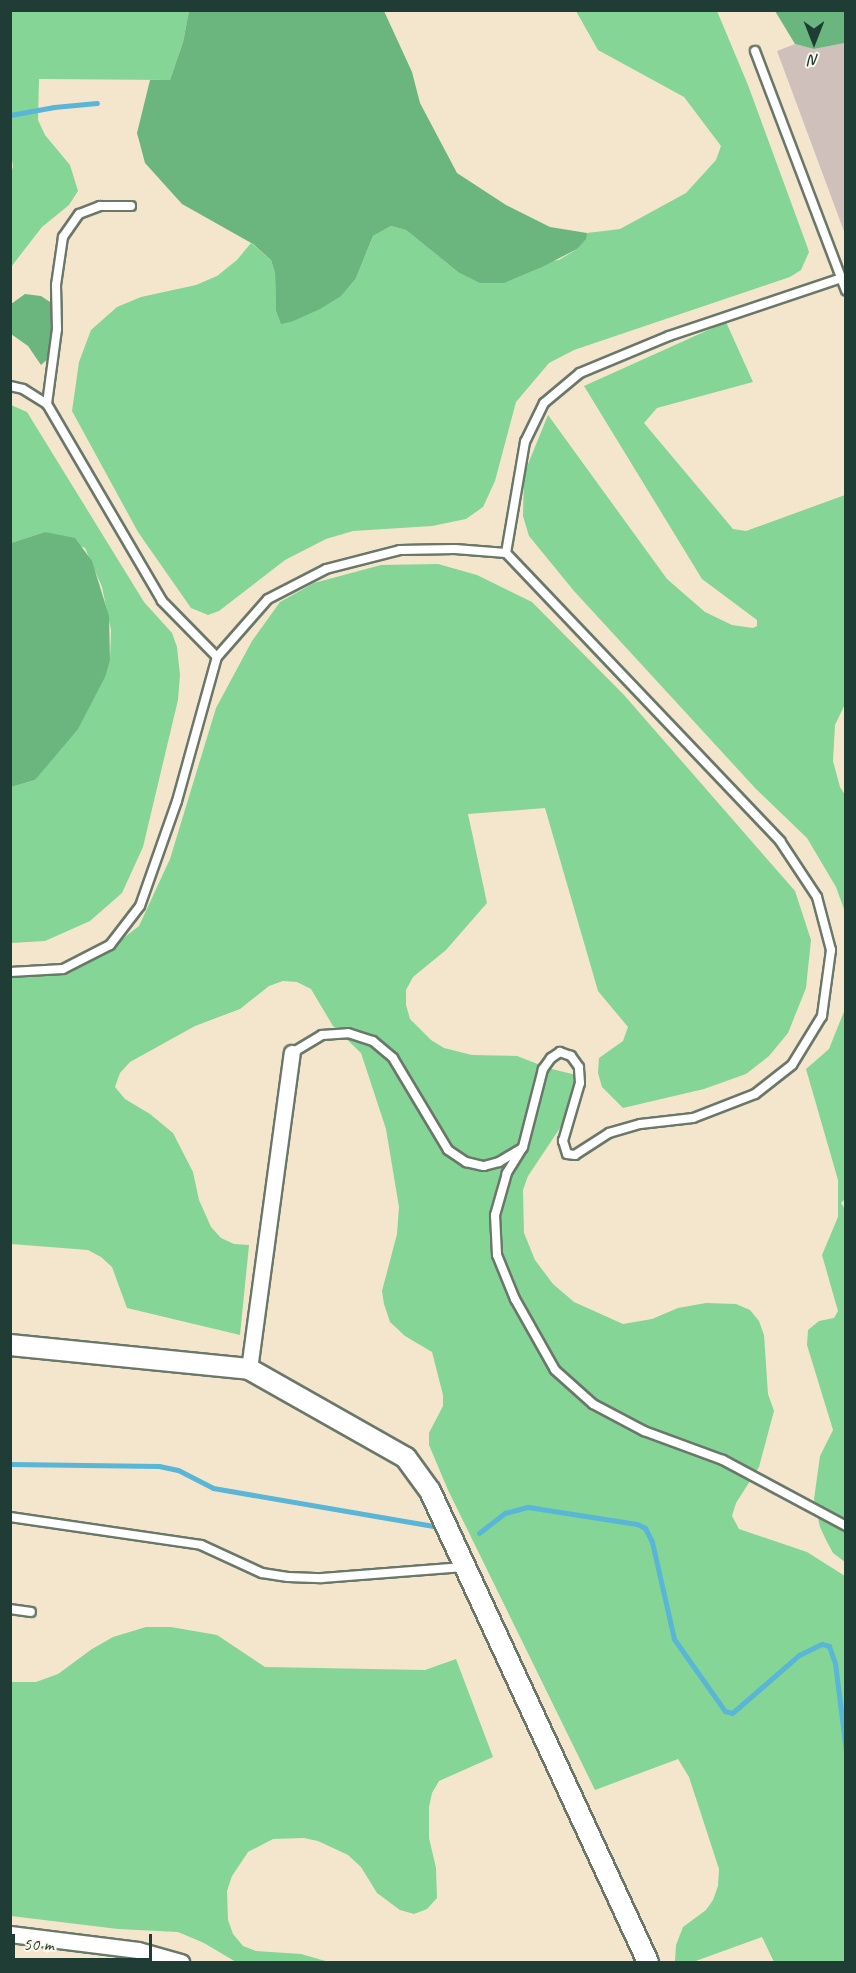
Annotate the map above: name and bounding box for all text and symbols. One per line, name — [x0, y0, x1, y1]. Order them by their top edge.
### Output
north arrow — [784, 12, 844, 72]
text: N — [809, 50, 819, 70]
scale bar — [15, 1922, 154, 1960]
text: 50 m — [23, 1933, 54, 1955]

